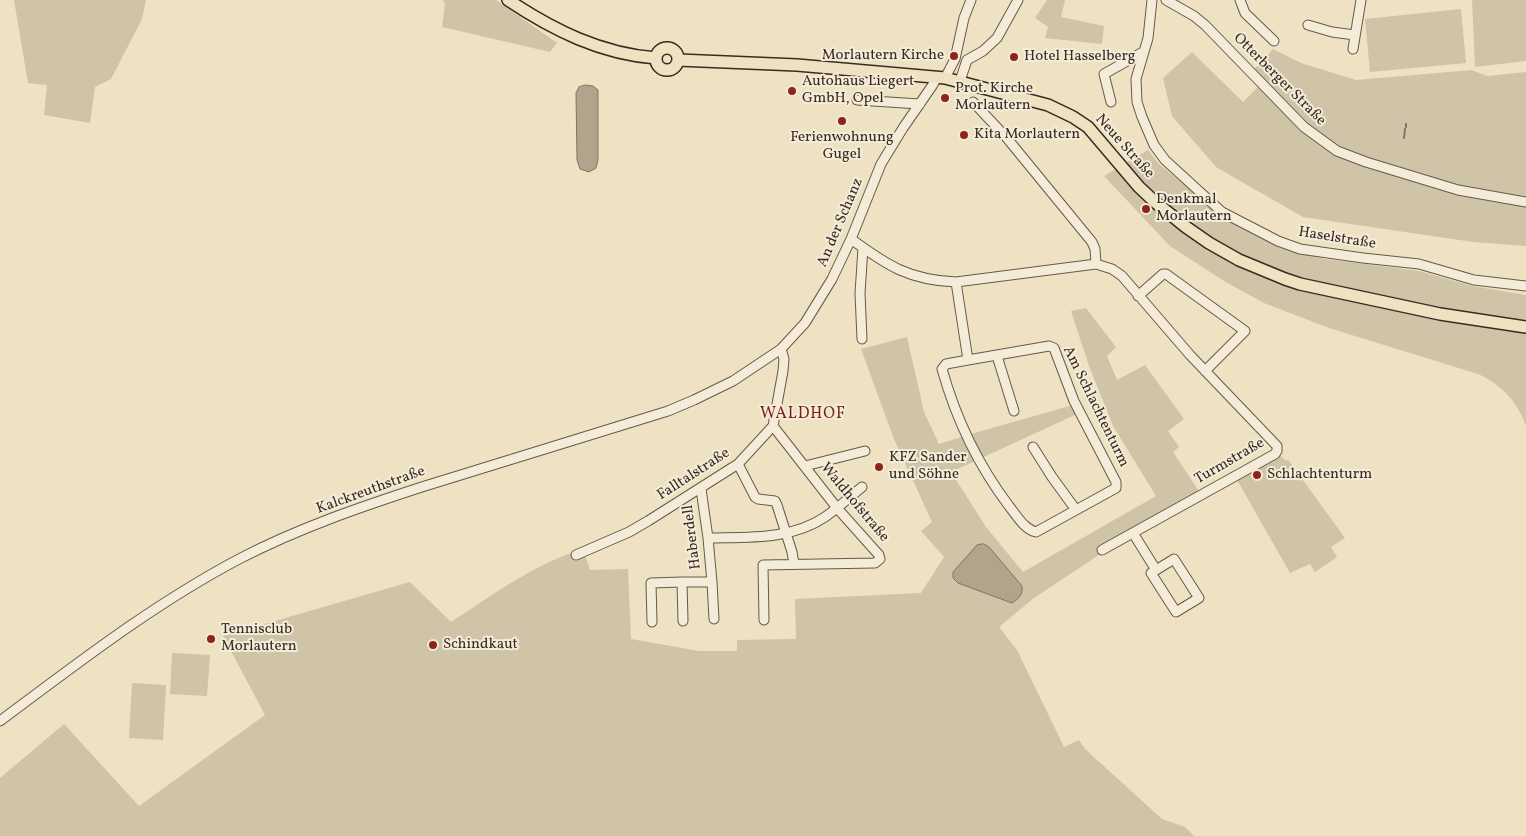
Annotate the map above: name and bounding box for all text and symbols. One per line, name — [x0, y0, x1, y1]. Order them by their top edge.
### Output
street label: Otterberger Straße — [1229, 30, 1329, 130]
place label: Morlautern Kirche — [822, 47, 944, 65]
place label: Hotel Hasselberg — [1024, 48, 1135, 66]
marker: Morlautern Kirche — [948, 50, 960, 62]
marker: Hotel Hasselberg — [1008, 51, 1020, 63]
place label: Autohaus Liegert GmbH, Opel — [802, 73, 914, 108]
place label: Prot. Kirche Morlautern — [955, 80, 1033, 115]
marker: Autohaus Liegert GmbH, Opel — [786, 85, 798, 97]
marker: Prot. Kirche Morlautern — [939, 92, 951, 104]
street label: Neue Straße — [1090, 111, 1158, 183]
marker: Ferienwohnung Gugel — [836, 115, 848, 127]
place label: Kita Morlautern — [974, 126, 1080, 144]
place label: Ferienwohnung Gugel — [790, 129, 894, 164]
marker: Kita Morlautern — [958, 129, 970, 141]
street label: An der Schanz — [814, 176, 868, 270]
place label: Denkmal Morlautern — [1156, 191, 1232, 226]
marker: Denkmal Morlautern — [1140, 203, 1152, 215]
street label: Haselstraße — [1297, 224, 1377, 254]
street label: Am Schlachtenturm — [1058, 344, 1132, 470]
district label: WALDHOF — [759, 405, 847, 425]
street label: Turmstraße — [1192, 435, 1268, 489]
street label: Falltalstraße — [654, 445, 734, 505]
place label: KFZ Sander und Söhne — [889, 449, 967, 484]
street label: Waldhofstraße — [816, 460, 892, 546]
marker: KFZ Sander und Söhne — [873, 461, 885, 473]
street label: Kalckreuthstraße — [314, 463, 428, 519]
place label: Schlachtenturm — [1267, 466, 1372, 484]
marker: Schlachtenturm — [1251, 469, 1263, 481]
street label: Haberdell — [680, 504, 706, 570]
place label: Tennisclub Morlautern — [221, 621, 297, 656]
marker: Tennisclub Morlautern — [205, 633, 217, 645]
place label: Schindkaut — [443, 636, 518, 654]
marker: Schindkaut — [427, 639, 439, 651]

